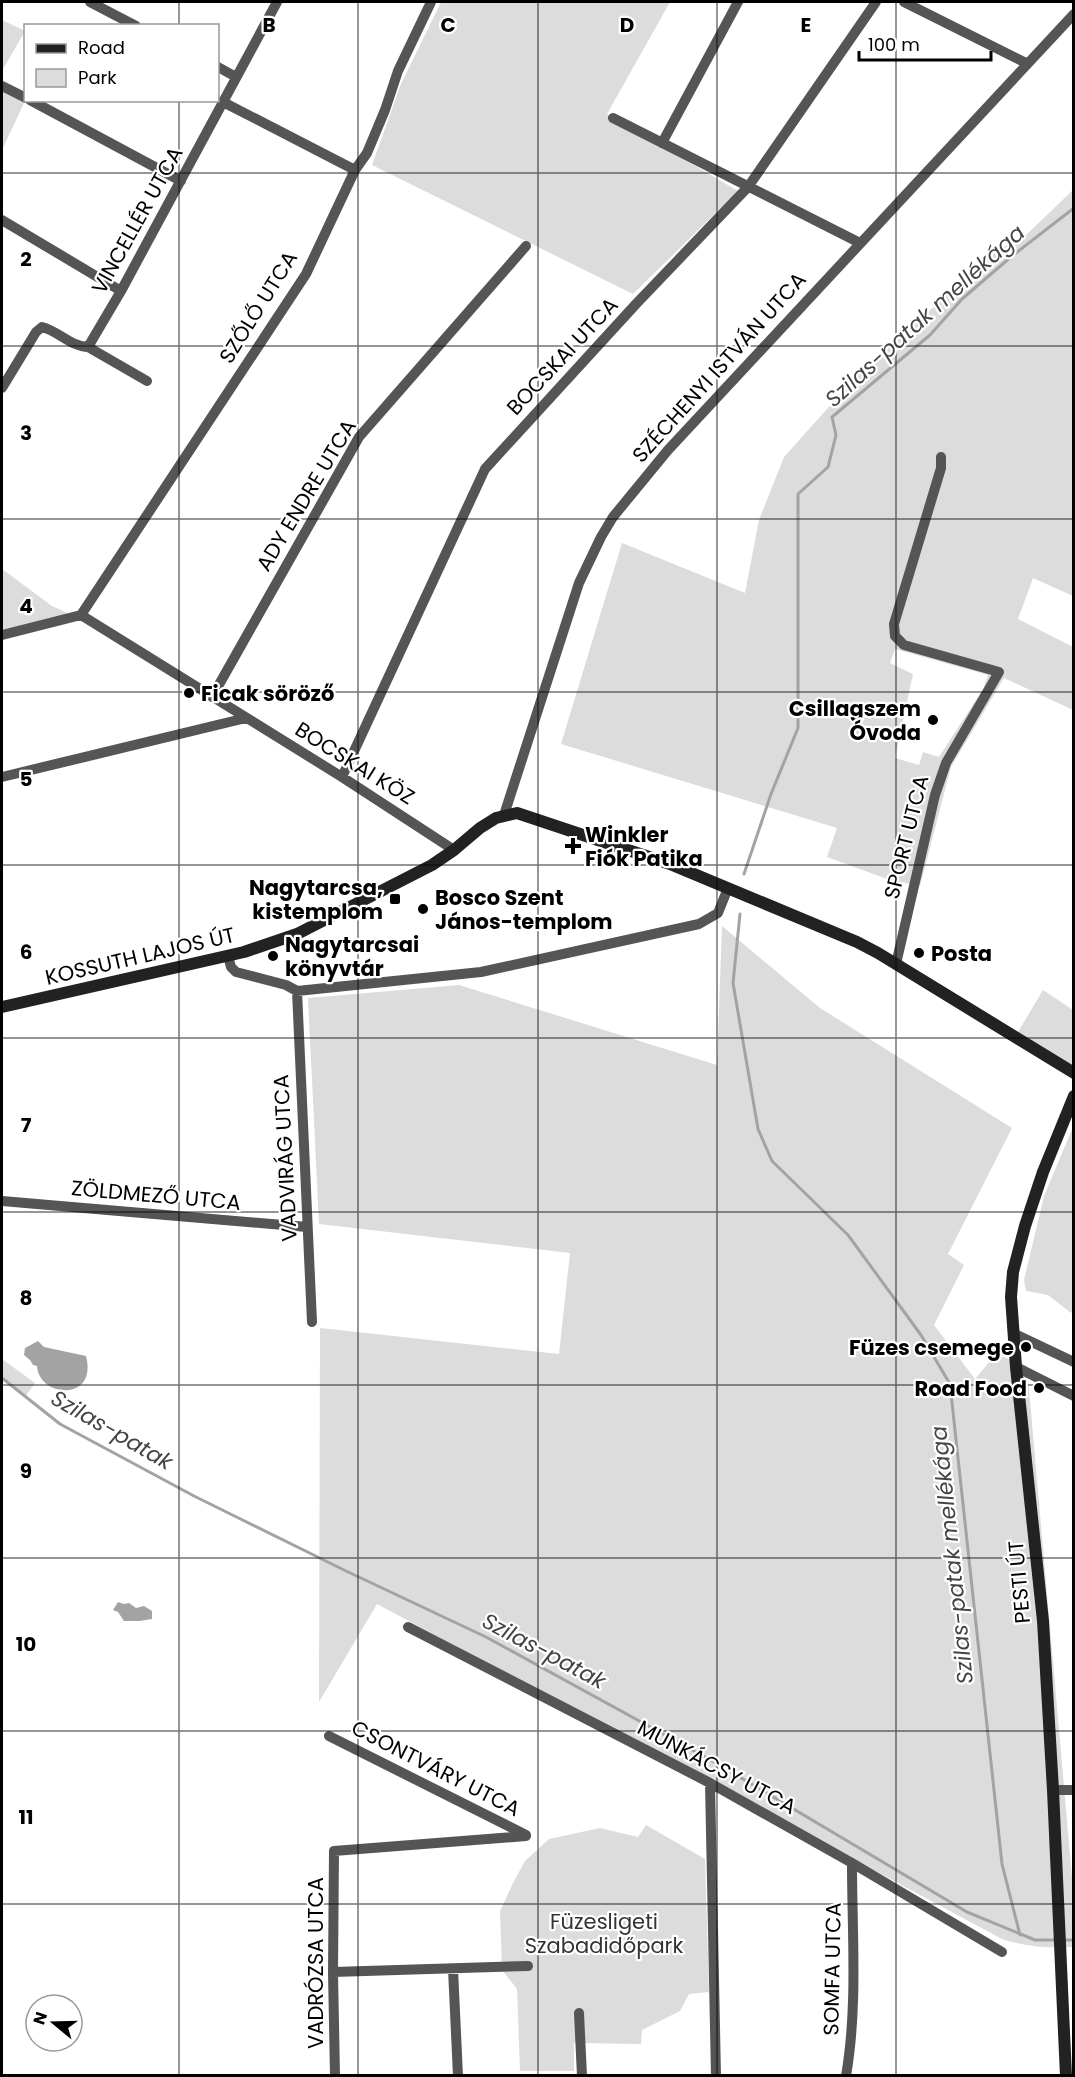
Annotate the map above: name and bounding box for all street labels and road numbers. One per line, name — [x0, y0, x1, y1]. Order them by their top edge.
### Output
street label: VINCELLÉR UTCA — [84, 141, 190, 299]
street label: SZŐLŐ UTCA — [212, 245, 304, 369]
street label: SZÉCHENYI ISTVÁN UTCA — [625, 265, 813, 469]
street label: BOCSKAI UTCA — [500, 291, 624, 421]
street label: ADY ENDRE UTCA — [249, 414, 363, 576]
street label: BOCSKAI KÖZ — [290, 715, 420, 811]
street label: SPORT UTCA — [877, 772, 935, 902]
street label: KOSSUTH LAJOS ÚT — [42, 920, 238, 992]
street label: VADVIRÁG UTCA — [266, 1074, 304, 1242]
street label: ZÖLDMEZŐ UTCA — [70, 1173, 242, 1217]
street label: PESTI ÚT — [1001, 1539, 1037, 1625]
street label: CSONTVÁRY UTCA — [347, 1713, 525, 1823]
street label: MUNKÁCSY UTCA — [632, 1713, 802, 1821]
street label: VADRÓZSA UTCA — [301, 1877, 330, 2049]
street label: SOMFA UTCA — [816, 1902, 848, 2036]

